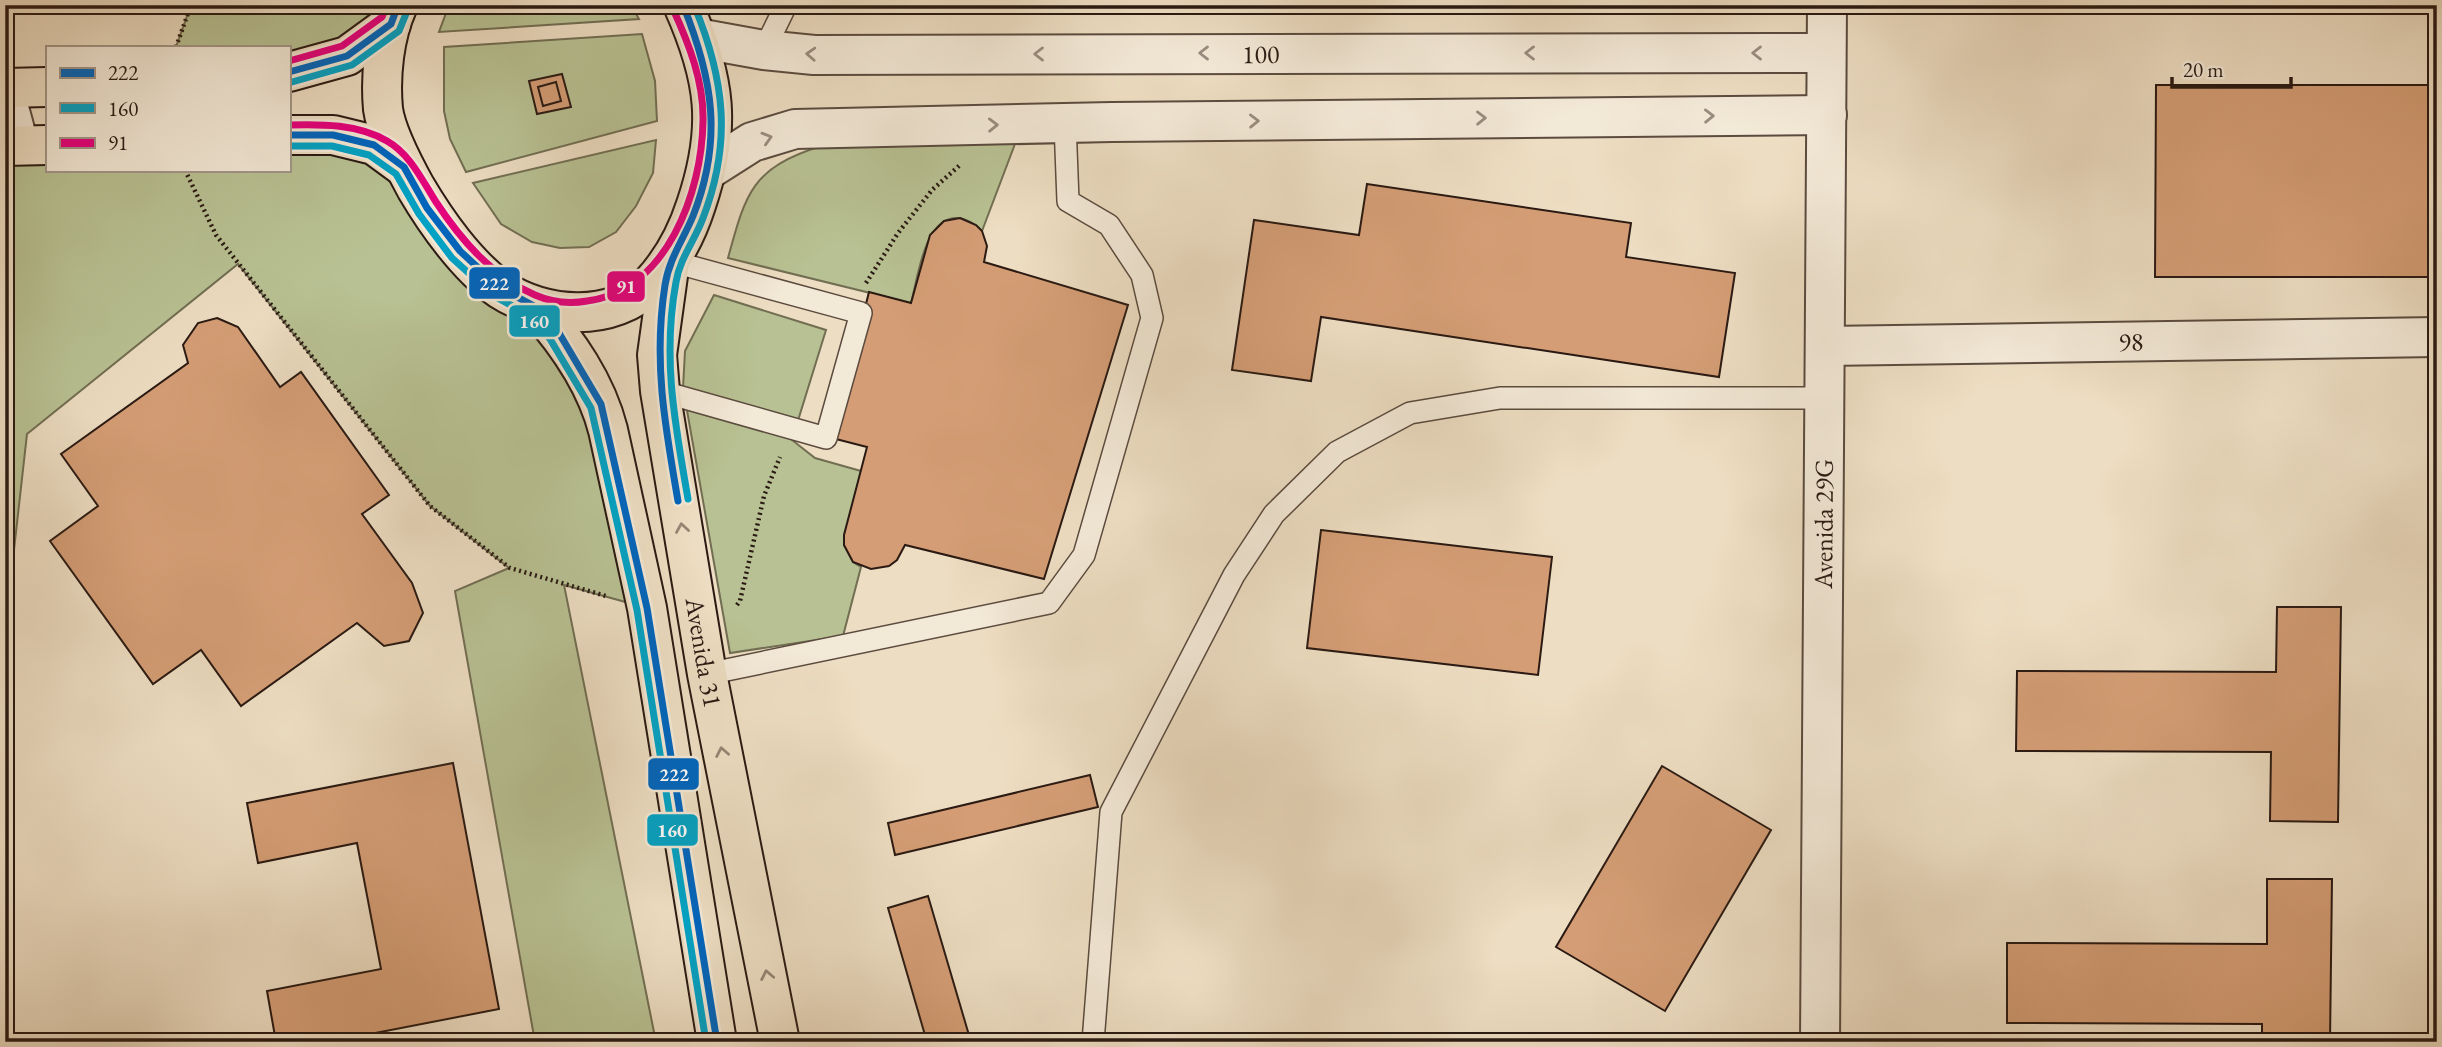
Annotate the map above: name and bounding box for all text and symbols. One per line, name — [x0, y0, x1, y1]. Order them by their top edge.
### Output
street label: 100 — [1242, 37, 1279, 71]
one-way arrow — [1199, 45, 1209, 61]
one-way arrow — [1524, 45, 1535, 61]
one-way arrow — [1752, 45, 1762, 61]
legend — [46, 46, 290, 172]
one-way arrow — [1033, 46, 1044, 62]
scale bar — [2172, 46, 2292, 90]
one-way arrow — [806, 47, 817, 62]
text: 20 m — [2183, 56, 2224, 83]
text: 222 — [108, 59, 138, 86]
text: 160 — [108, 95, 138, 122]
one-way arrow — [1704, 108, 1714, 124]
one-way arrow — [1476, 110, 1487, 126]
one-way arrow — [1249, 113, 1259, 129]
one-way arrow — [989, 117, 999, 133]
text: 91 — [108, 129, 128, 156]
one-way arrow — [761, 131, 773, 146]
line badge: 222 — [468, 266, 521, 300]
line badge: 91 — [606, 270, 646, 303]
text: 222 — [479, 271, 509, 296]
text: 91 — [616, 274, 636, 299]
line badge: 160 — [508, 304, 561, 338]
text: 160 — [519, 309, 549, 334]
street label: 98 — [2118, 324, 2144, 359]
street label: Avenida 29G — [1806, 459, 1841, 590]
one-way arrow — [675, 522, 690, 534]
street label: Avenida 31 — [677, 594, 730, 710]
one-way arrow — [716, 746, 731, 758]
line badge: 222 — [647, 757, 700, 791]
text: 222 — [659, 762, 689, 787]
line badge: 160 — [646, 813, 699, 847]
text: 160 — [657, 818, 687, 843]
one-way arrow — [760, 969, 775, 981]

